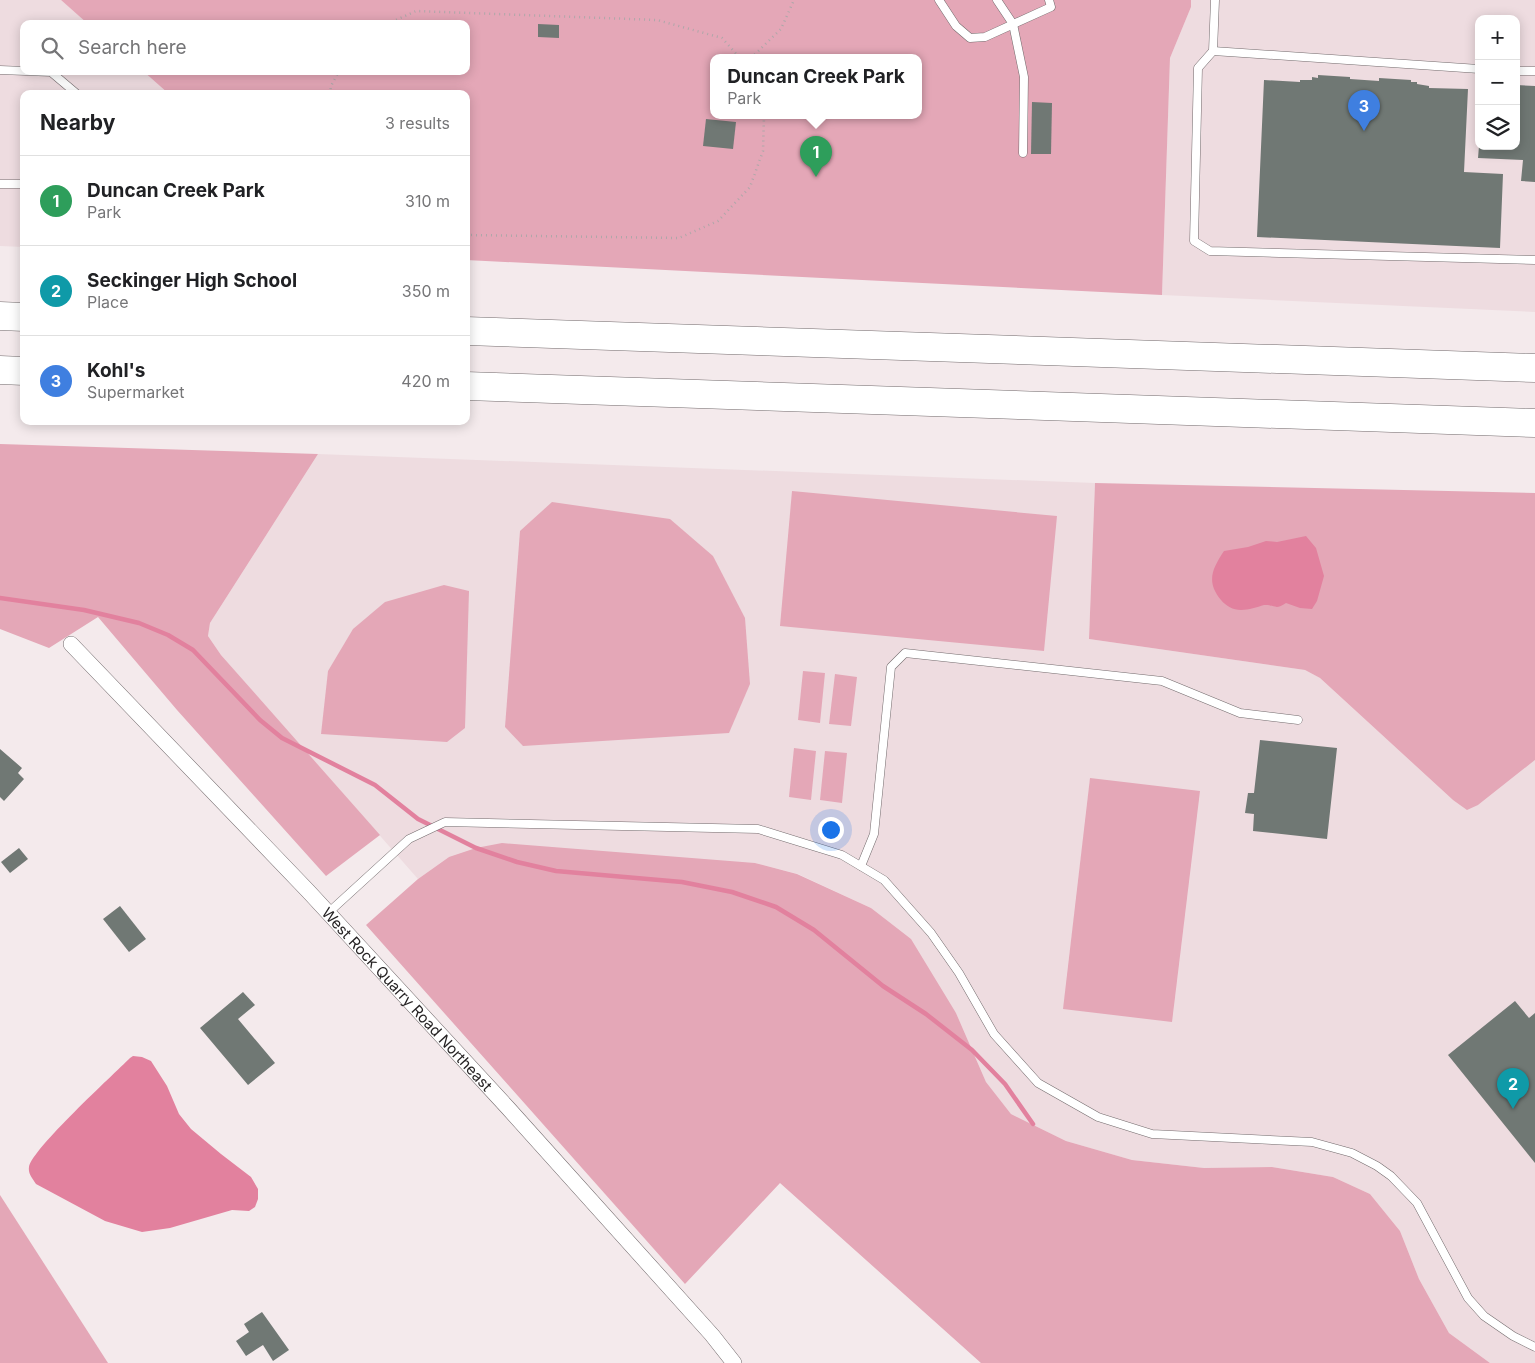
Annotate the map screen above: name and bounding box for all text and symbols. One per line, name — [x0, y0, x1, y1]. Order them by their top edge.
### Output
map controls — [1475, 15, 1520, 150]
button: + — [1475, 15, 1520, 60]
search box — [20, 20, 470, 75]
icon: search — [38, 34, 66, 62]
text: Search here — [78, 36, 187, 59]
popup — [710, 54, 922, 119]
button: − — [1475, 60, 1520, 105]
text: Duncan Creek Park — [727, 65, 905, 88]
text: Park — [727, 88, 761, 108]
pin: 3 — [1348, 90, 1380, 131]
button: layers — [1475, 105, 1520, 150]
text: Nearby — [40, 110, 115, 135]
text: 3 results — [385, 113, 450, 133]
pin: 1 — [800, 136, 832, 177]
text: Duncan Creek Park — [87, 179, 265, 202]
text: 1 — [53, 191, 59, 211]
text: 310 m — [405, 191, 450, 211]
text: Park — [87, 202, 121, 222]
text: Seckinger High School — [87, 269, 297, 292]
text: 2 — [51, 281, 61, 301]
text: 350 m — [402, 281, 450, 301]
text: Place — [87, 292, 129, 312]
text: Kohl's — [87, 359, 145, 382]
text: 3 — [51, 371, 61, 391]
text: 420 m — [401, 371, 450, 391]
text: Supermarket — [87, 382, 184, 402]
your location — [818, 817, 844, 843]
street label: West Rock Quarry Road Northeast — [318, 903, 497, 1095]
pin: 2 — [1497, 1068, 1529, 1109]

